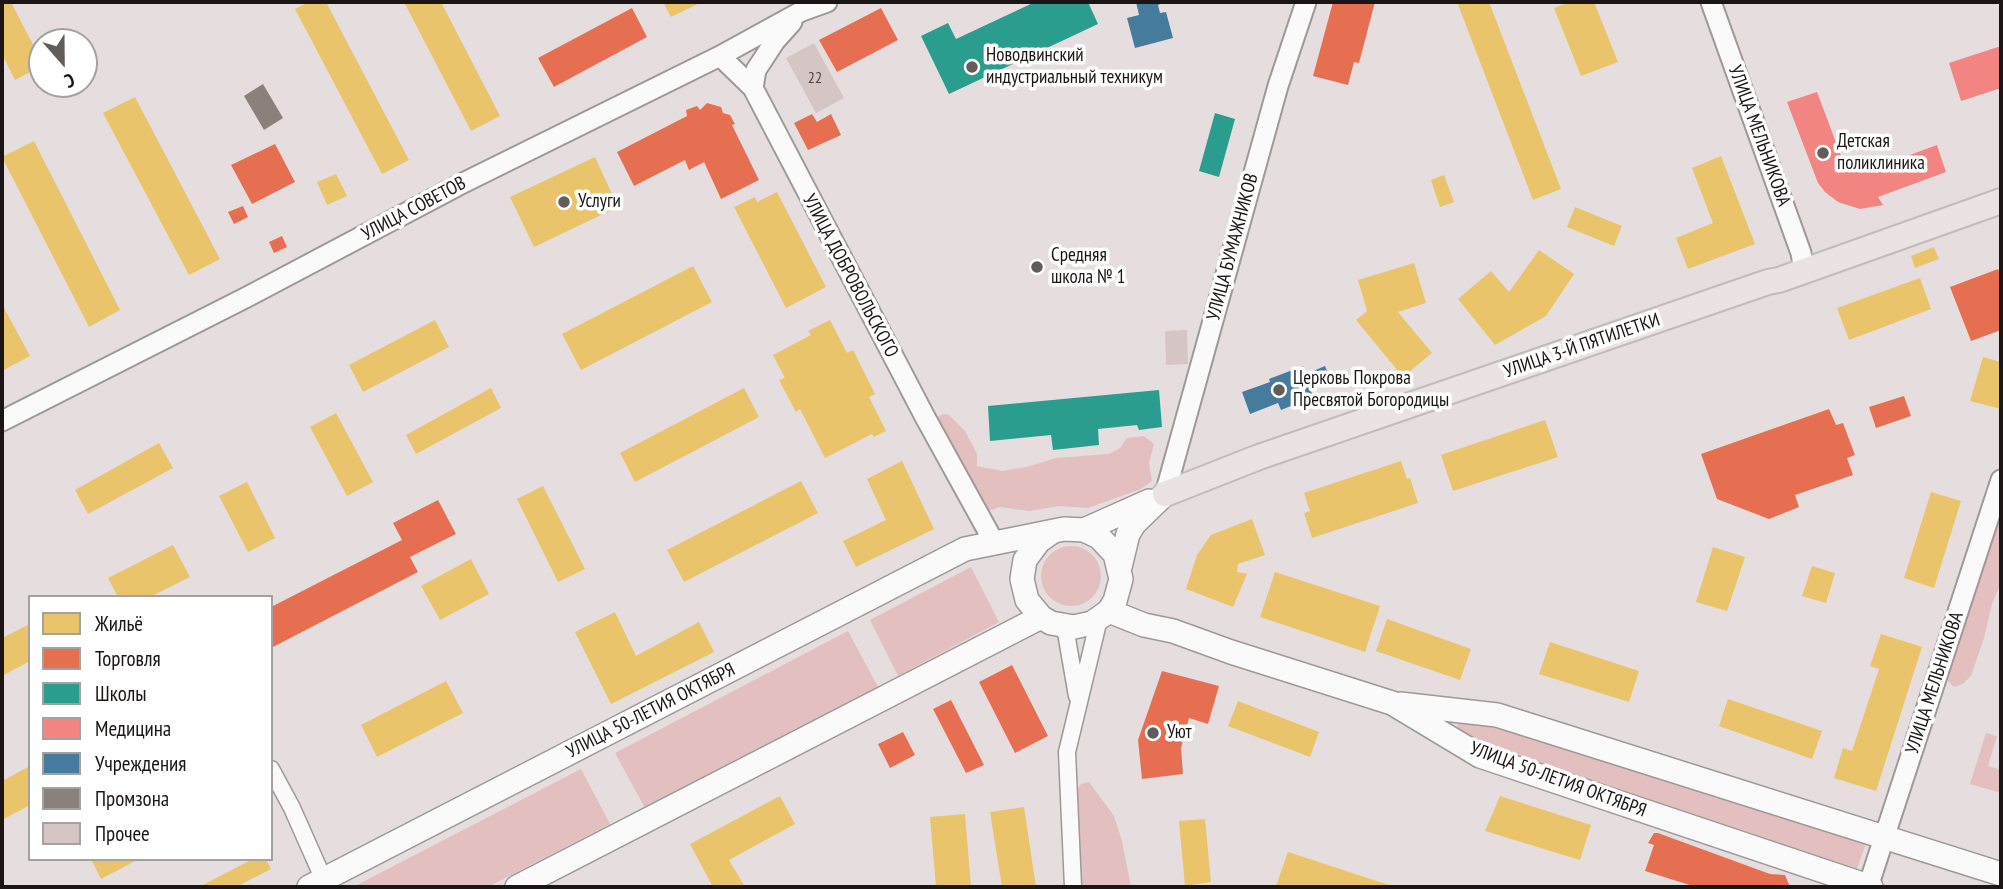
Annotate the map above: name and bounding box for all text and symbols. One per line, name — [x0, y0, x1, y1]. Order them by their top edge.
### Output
north arrow — [28, 28, 98, 98]
place label: Новодвинский индустриальный техникум — [986, 45, 1163, 89]
marker: Новодвинский индустриальный техникум — [964, 59, 980, 75]
street label: УЛИЦА МЕЛЬНИКОВА — [1723, 63, 1795, 209]
text: С — [61, 68, 78, 93]
house number: 22 — [808, 68, 822, 88]
place label: Детская поликлиника — [1837, 131, 1925, 175]
marker: Детская поликлиника — [1815, 145, 1831, 161]
street label: УЛИЦА БУМАЖНИКОВ — [1202, 171, 1264, 323]
street label: УЛИЦА СОВЕТОВ — [358, 172, 470, 246]
street label: УЛИЦА ДОБРОВОЛЬСКОГО — [797, 190, 903, 362]
place label: Услуги — [578, 191, 621, 213]
marker: Услуги — [556, 194, 572, 210]
place label: Средняя школа № 1 — [1051, 245, 1125, 289]
marker: Средняя школа № 1 — [1029, 259, 1045, 275]
street label: УЛИЦА 3-Й ПЯТИЛЕТКИ — [1501, 309, 1663, 383]
place label: Церковь Покрова Пресвятой Богородицы — [1293, 368, 1449, 412]
marker: Церковь Покрова Пресвятой Богородицы — [1271, 382, 1287, 398]
legend — [28, 595, 273, 861]
street label: УЛИЦА МЕЛЬНИКОВА — [1901, 609, 1969, 757]
text: Жильё — [95, 610, 143, 637]
text: Торговля — [95, 645, 161, 672]
street label: УЛИЦА 50-ЛЕТИЯ ОКТЯБРЯ — [563, 659, 739, 763]
text: Школы — [95, 680, 147, 707]
text: Медицина — [95, 715, 171, 742]
place label: Уют — [1167, 722, 1192, 744]
marker: Уют — [1145, 725, 1161, 741]
street label: УЛИЦА 50-ЛЕТИЯ ОКТЯБРЯ — [1467, 737, 1649, 823]
text: Учреждения — [95, 750, 186, 777]
text: Промзона — [95, 785, 169, 812]
text: Прочее — [95, 820, 150, 847]

